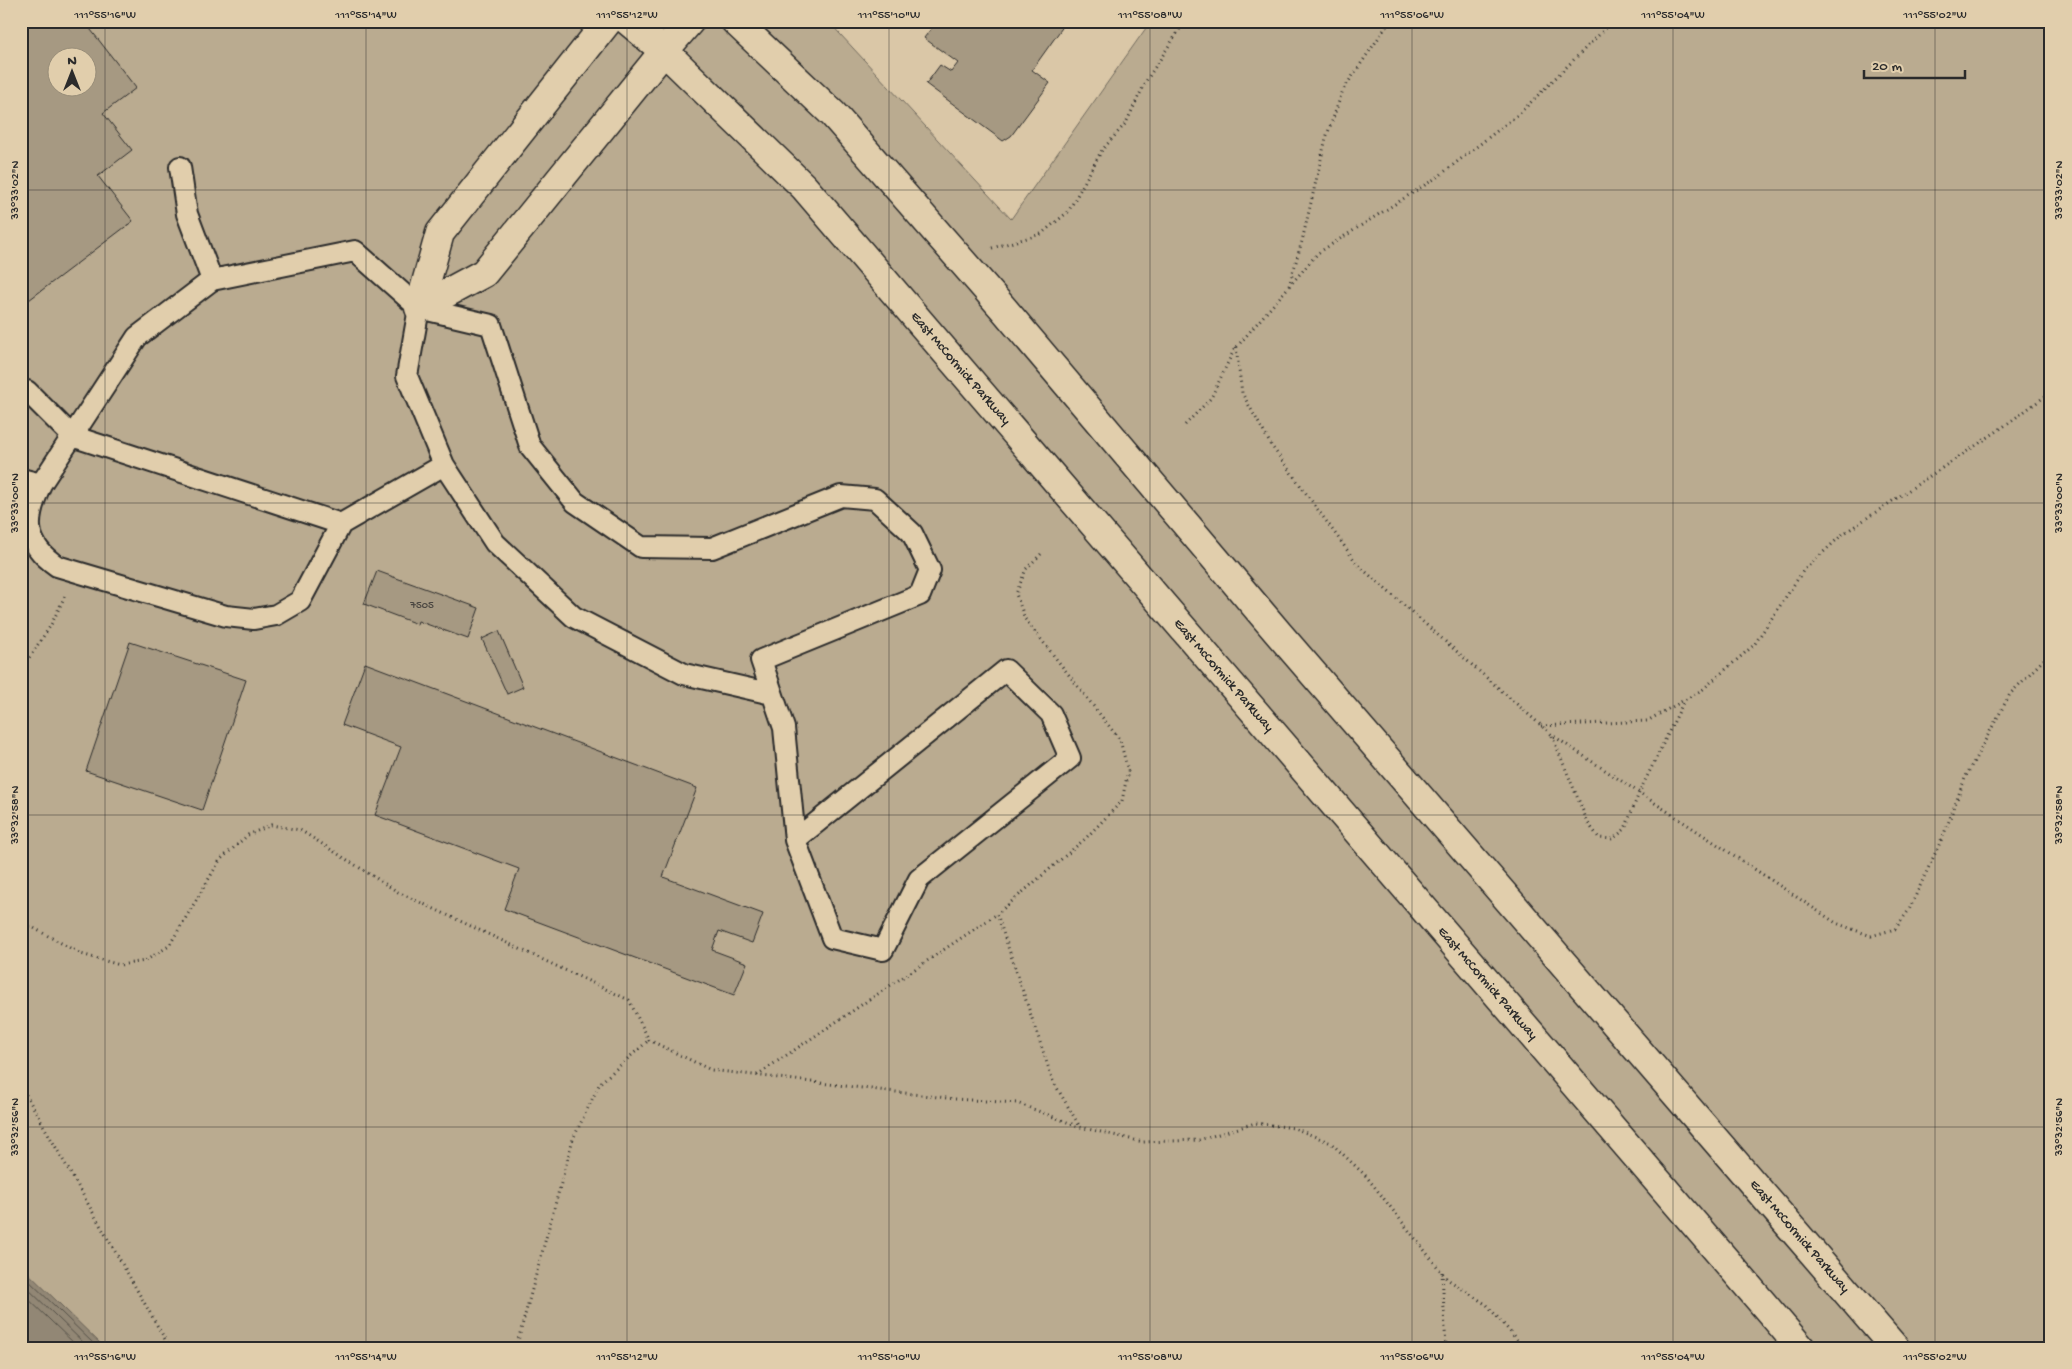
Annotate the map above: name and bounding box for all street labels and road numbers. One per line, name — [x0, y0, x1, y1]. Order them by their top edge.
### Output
street label: East McCormick Parkway — [906, 309, 1014, 429]
street label: East McCormick Parkway — [1169, 616, 1277, 736]
street label: East McCormick Parkway — [1433, 924, 1541, 1044]
street label: East McCormick Parkway — [1745, 1177, 1853, 1297]

